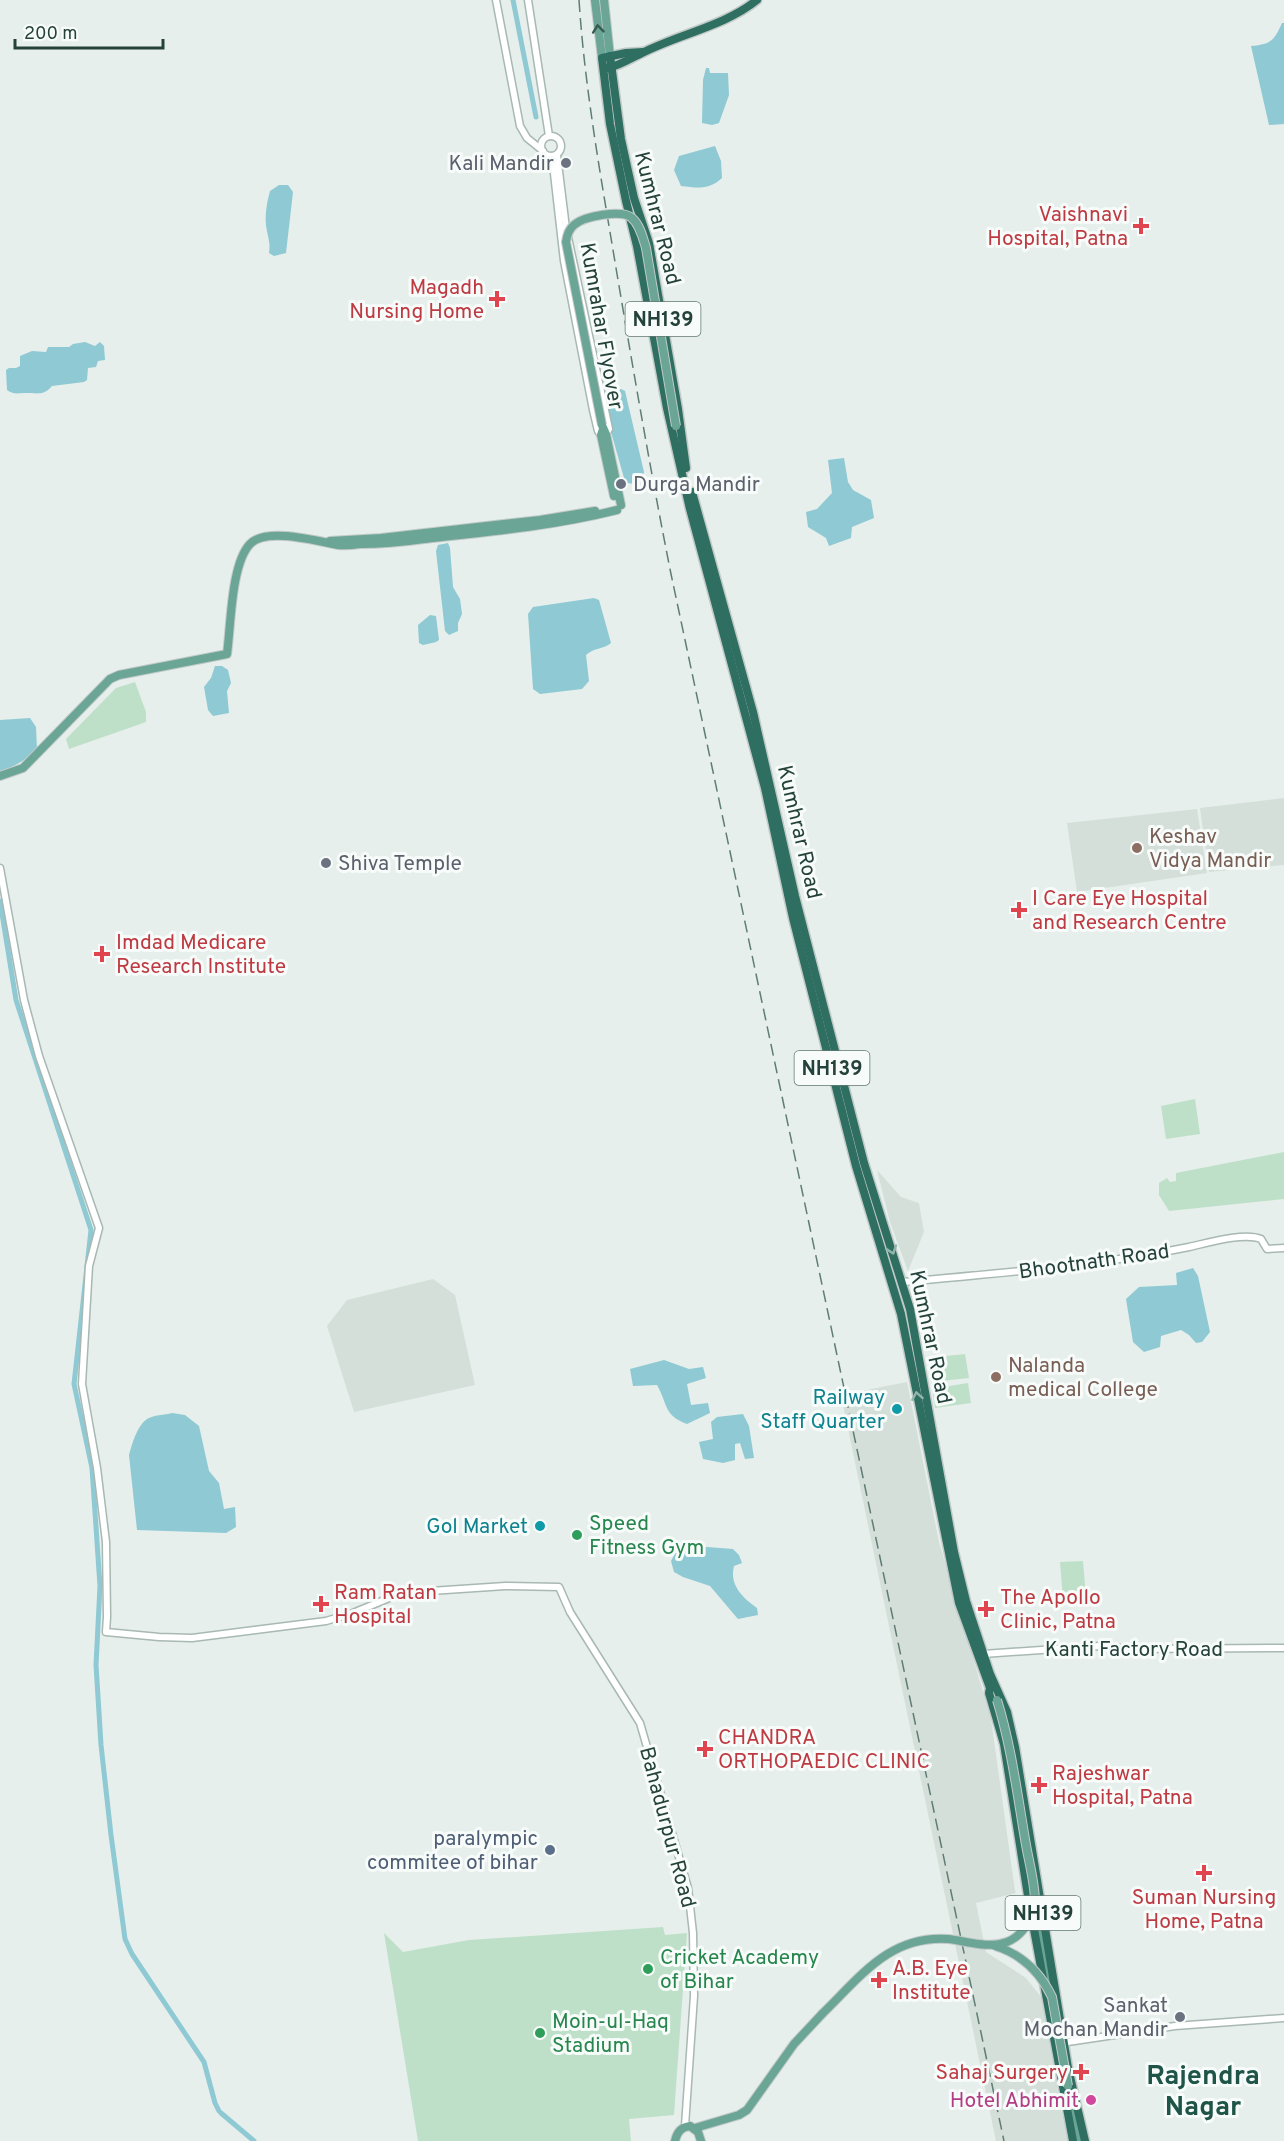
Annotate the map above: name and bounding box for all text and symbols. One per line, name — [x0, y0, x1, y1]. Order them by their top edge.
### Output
scale bar — [15, 12, 164, 50]
text: 200 m — [24, 23, 77, 46]
one-way arrow — [592, 25, 605, 34]
street label: Kumhrar Road — [627, 149, 686, 288]
place label: Kali Mandir — [449, 151, 554, 178]
marker: Kali Mandir — [559, 156, 573, 170]
place label: Vaishnavi Hospital, Patna — [987, 202, 1128, 253]
marker: Vaishnavi Hospital, Patna — [1132, 217, 1150, 235]
street label: Kumrahar Flyover — [573, 241, 629, 412]
place label: Magadh Nursing Home — [349, 275, 484, 326]
marker: Magadh Nursing Home — [488, 290, 506, 308]
road number: NH139 — [626, 302, 700, 336]
place label: Durga Mandir — [633, 472, 760, 499]
marker: Durga Mandir — [614, 477, 628, 491]
street label: Kumhrar Road — [770, 763, 827, 902]
place label: Keshav Vidya Mandir — [1149, 824, 1272, 875]
marker: Keshav Vidya Mandir — [1130, 841, 1144, 855]
place label: Shiva Temple — [338, 851, 462, 878]
marker: Shiva Temple — [319, 856, 333, 870]
place label: I Care Eye Hospital and Research Centre — [1032, 886, 1227, 937]
marker: I Care Eye Hospital and Research Centre — [1010, 901, 1028, 919]
place label: Imdad Medicare Research Institute — [116, 930, 286, 981]
marker: Imdad Medicare Research Institute — [93, 945, 111, 963]
road number: NH139 — [794, 1051, 870, 1085]
street label: Bhootnath Road — [1017, 1239, 1171, 1286]
one-way arrow — [885, 1244, 898, 1255]
street label: Kumhrar Road — [902, 1268, 957, 1407]
place label: Nalanda medical College — [1008, 1353, 1158, 1404]
marker: Nalanda medical College — [989, 1370, 1003, 1384]
place label: Railway Staff Quarter — [760, 1385, 885, 1436]
one-way arrow — [911, 1391, 923, 1400]
marker: Railway Staff Quarter — [890, 1402, 904, 1416]
place label: Speed Fitness Gym — [589, 1511, 704, 1562]
place label: Gol Market — [426, 1514, 528, 1541]
marker: Gol Market — [533, 1519, 547, 1533]
marker: Speed Fitness Gym — [570, 1528, 584, 1542]
place label: Ram Ratan Hospital — [334, 1580, 437, 1631]
place label: The Apollo Clinic, Patna — [1000, 1585, 1116, 1636]
marker: Ram Ratan Hospital — [312, 1595, 330, 1613]
marker: The Apollo Clinic, Patna — [977, 1600, 995, 1618]
street label: Kanti Factory Road — [1045, 1637, 1223, 1664]
place label: CHANDRA ORTHOPAEDIC CLINIC — [718, 1725, 930, 1776]
marker: CHANDRA ORTHOPAEDIC CLINIC — [696, 1740, 714, 1758]
street label: Bahadurpur Road — [632, 1744, 701, 1911]
place label: Rajeshwar Hospital, Patna — [1052, 1761, 1193, 1812]
marker: Rajeshwar Hospital, Patna — [1030, 1776, 1048, 1794]
place label: paralympic commitee of bihar — [367, 1826, 538, 1877]
marker: paralympic commitee of bihar — [543, 1843, 557, 1857]
marker: Suman Nursing Home, Patna — [1195, 1864, 1213, 1882]
place label: Suman Nursing Home, Patna — [1132, 1885, 1276, 1936]
road number: NH139 — [1006, 1896, 1080, 1930]
place label: Cricket Academy of Bihar — [660, 1945, 819, 1996]
place label: A.B. Eye Institute — [892, 1956, 971, 2007]
marker: Cricket Academy of Bihar — [641, 1962, 655, 1976]
marker: A.B. Eye Institute — [870, 1971, 888, 1989]
place label: Sankat Mochan Mandir — [1023, 1993, 1168, 2044]
place label: Moin-ul-Haq Stadium — [552, 2009, 669, 2060]
marker: Sankat Mochan Mandir — [1173, 2010, 1187, 2024]
marker: Moin-ul-Haq Stadium — [533, 2026, 547, 2040]
place label: Sahaj Surgery — [936, 2060, 1068, 2087]
district label: Rajendra Nagar — [1146, 2060, 1260, 2125]
marker: Sahaj Surgery — [1072, 2063, 1090, 2081]
place label: Hotel Abhimit — [950, 2088, 1079, 2115]
marker: Hotel Abhimit — [1084, 2093, 1098, 2107]

